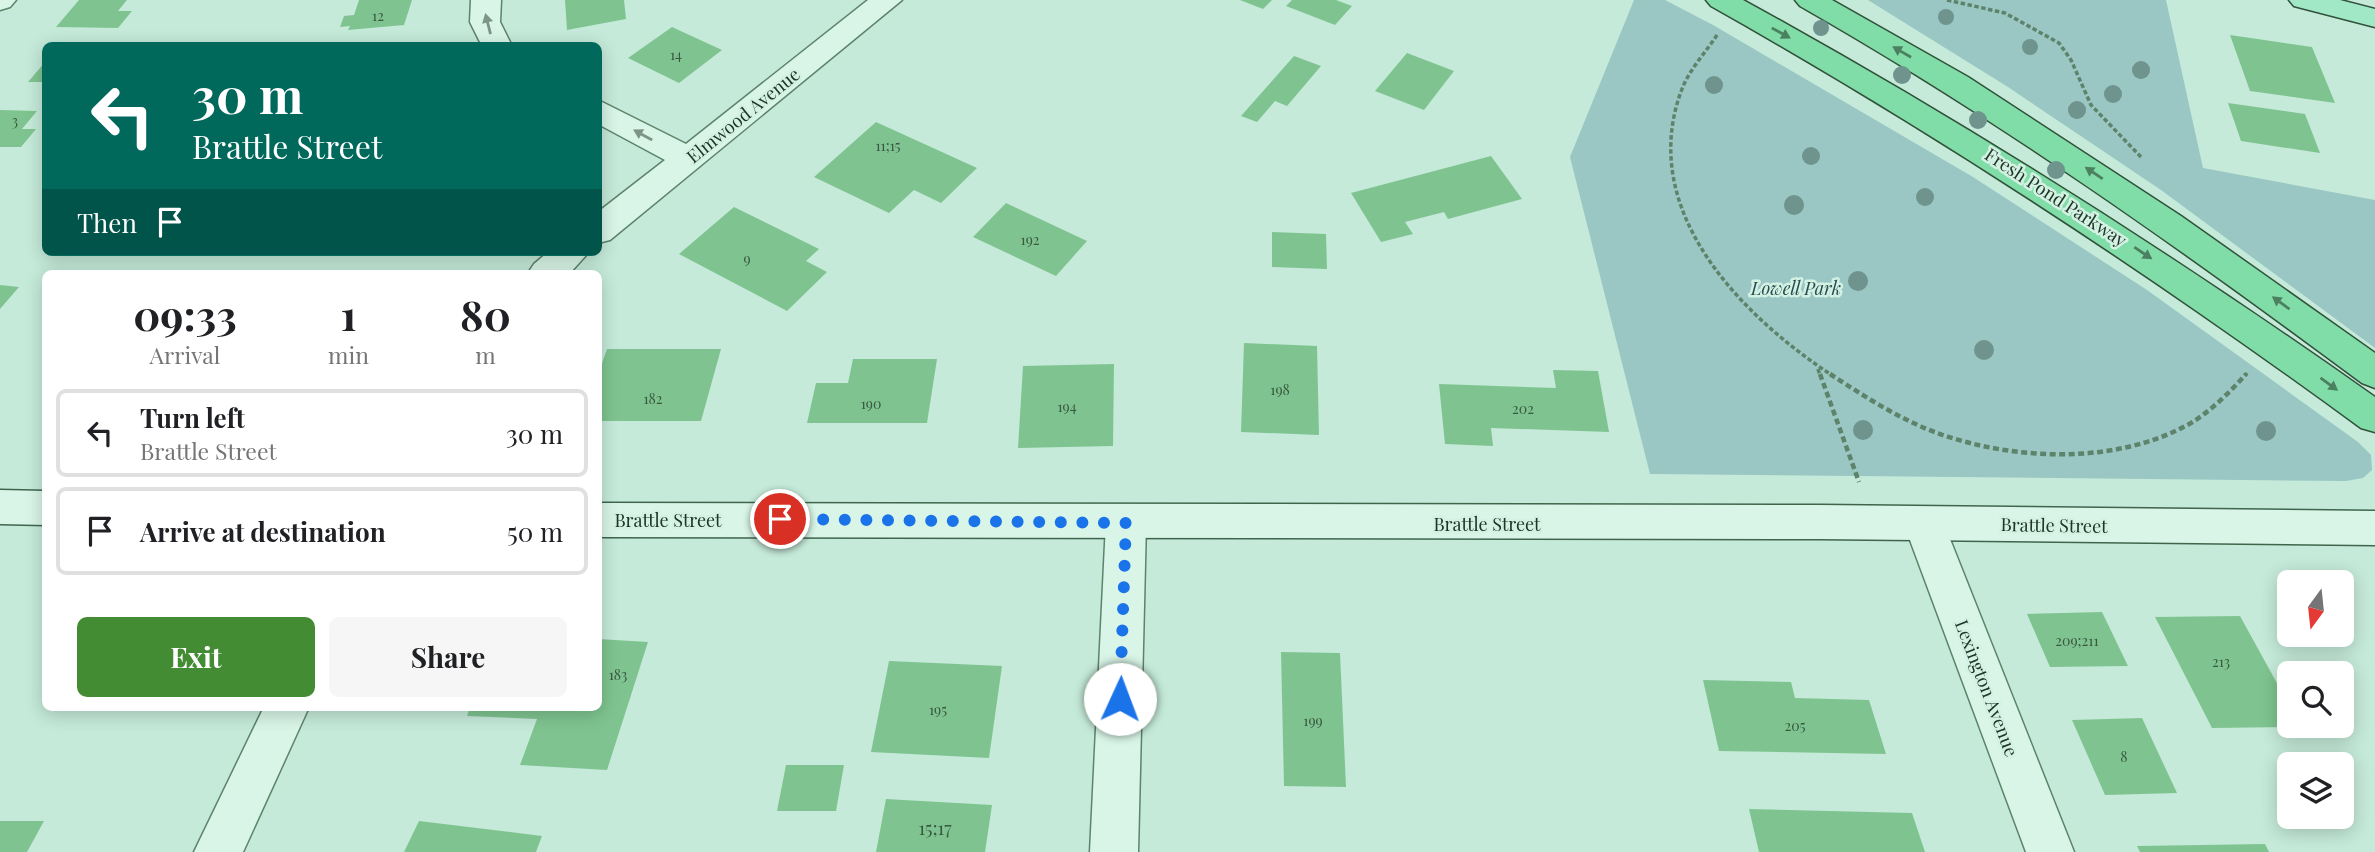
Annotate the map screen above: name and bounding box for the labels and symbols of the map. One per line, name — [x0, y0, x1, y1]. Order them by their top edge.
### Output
house number: 12 — [372, 6, 384, 25]
one-way arrow — [482, 12, 493, 34]
one-way arrow — [1771, 27, 1791, 39]
house number: 14 — [670, 45, 682, 64]
one-way arrow — [1892, 46, 1911, 58]
street label: Elmwood Avenue — [681, 62, 805, 168]
house number: 3 — [12, 111, 18, 130]
one-way arrow — [633, 129, 653, 141]
house number: 11;15 — [875, 136, 901, 155]
street label: Fresh Pond Parkway — [1980, 142, 2132, 252]
one-way arrow — [2085, 166, 2104, 179]
house number: 192 — [1020, 230, 1040, 249]
one-way arrow — [2134, 246, 2152, 260]
house number: 9 — [743, 249, 751, 268]
park label: Lowell Park — [1750, 276, 1841, 300]
one-way arrow — [2272, 296, 2290, 311]
one-way arrow — [2320, 376, 2338, 390]
house number: 198 — [1270, 380, 1290, 399]
house number: 182 — [643, 389, 663, 408]
house number: 190 — [861, 394, 881, 413]
house number: 194 — [1057, 397, 1077, 416]
house number: 202 — [1512, 399, 1534, 418]
pin — [750, 489, 810, 549]
street label: Brattle Street — [614, 508, 722, 532]
street label: Brattle Street — [1433, 512, 1541, 536]
street label: Brattle Street — [2000, 512, 2108, 538]
north arrow — [2277, 570, 2354, 648]
street label: Lexington Avenue — [1950, 616, 2024, 760]
house number: 209;211 — [2055, 631, 2099, 650]
house number: 213 — [2212, 652, 2230, 671]
position arrow — [1083, 662, 1157, 736]
house number: 183 — [609, 665, 627, 684]
house number: 195 — [929, 700, 947, 719]
house number: 199 — [1303, 711, 1323, 730]
house number: 205 — [1785, 716, 1806, 735]
house number: 8 — [2120, 747, 2128, 766]
house number: 15;17 — [918, 816, 952, 840]

